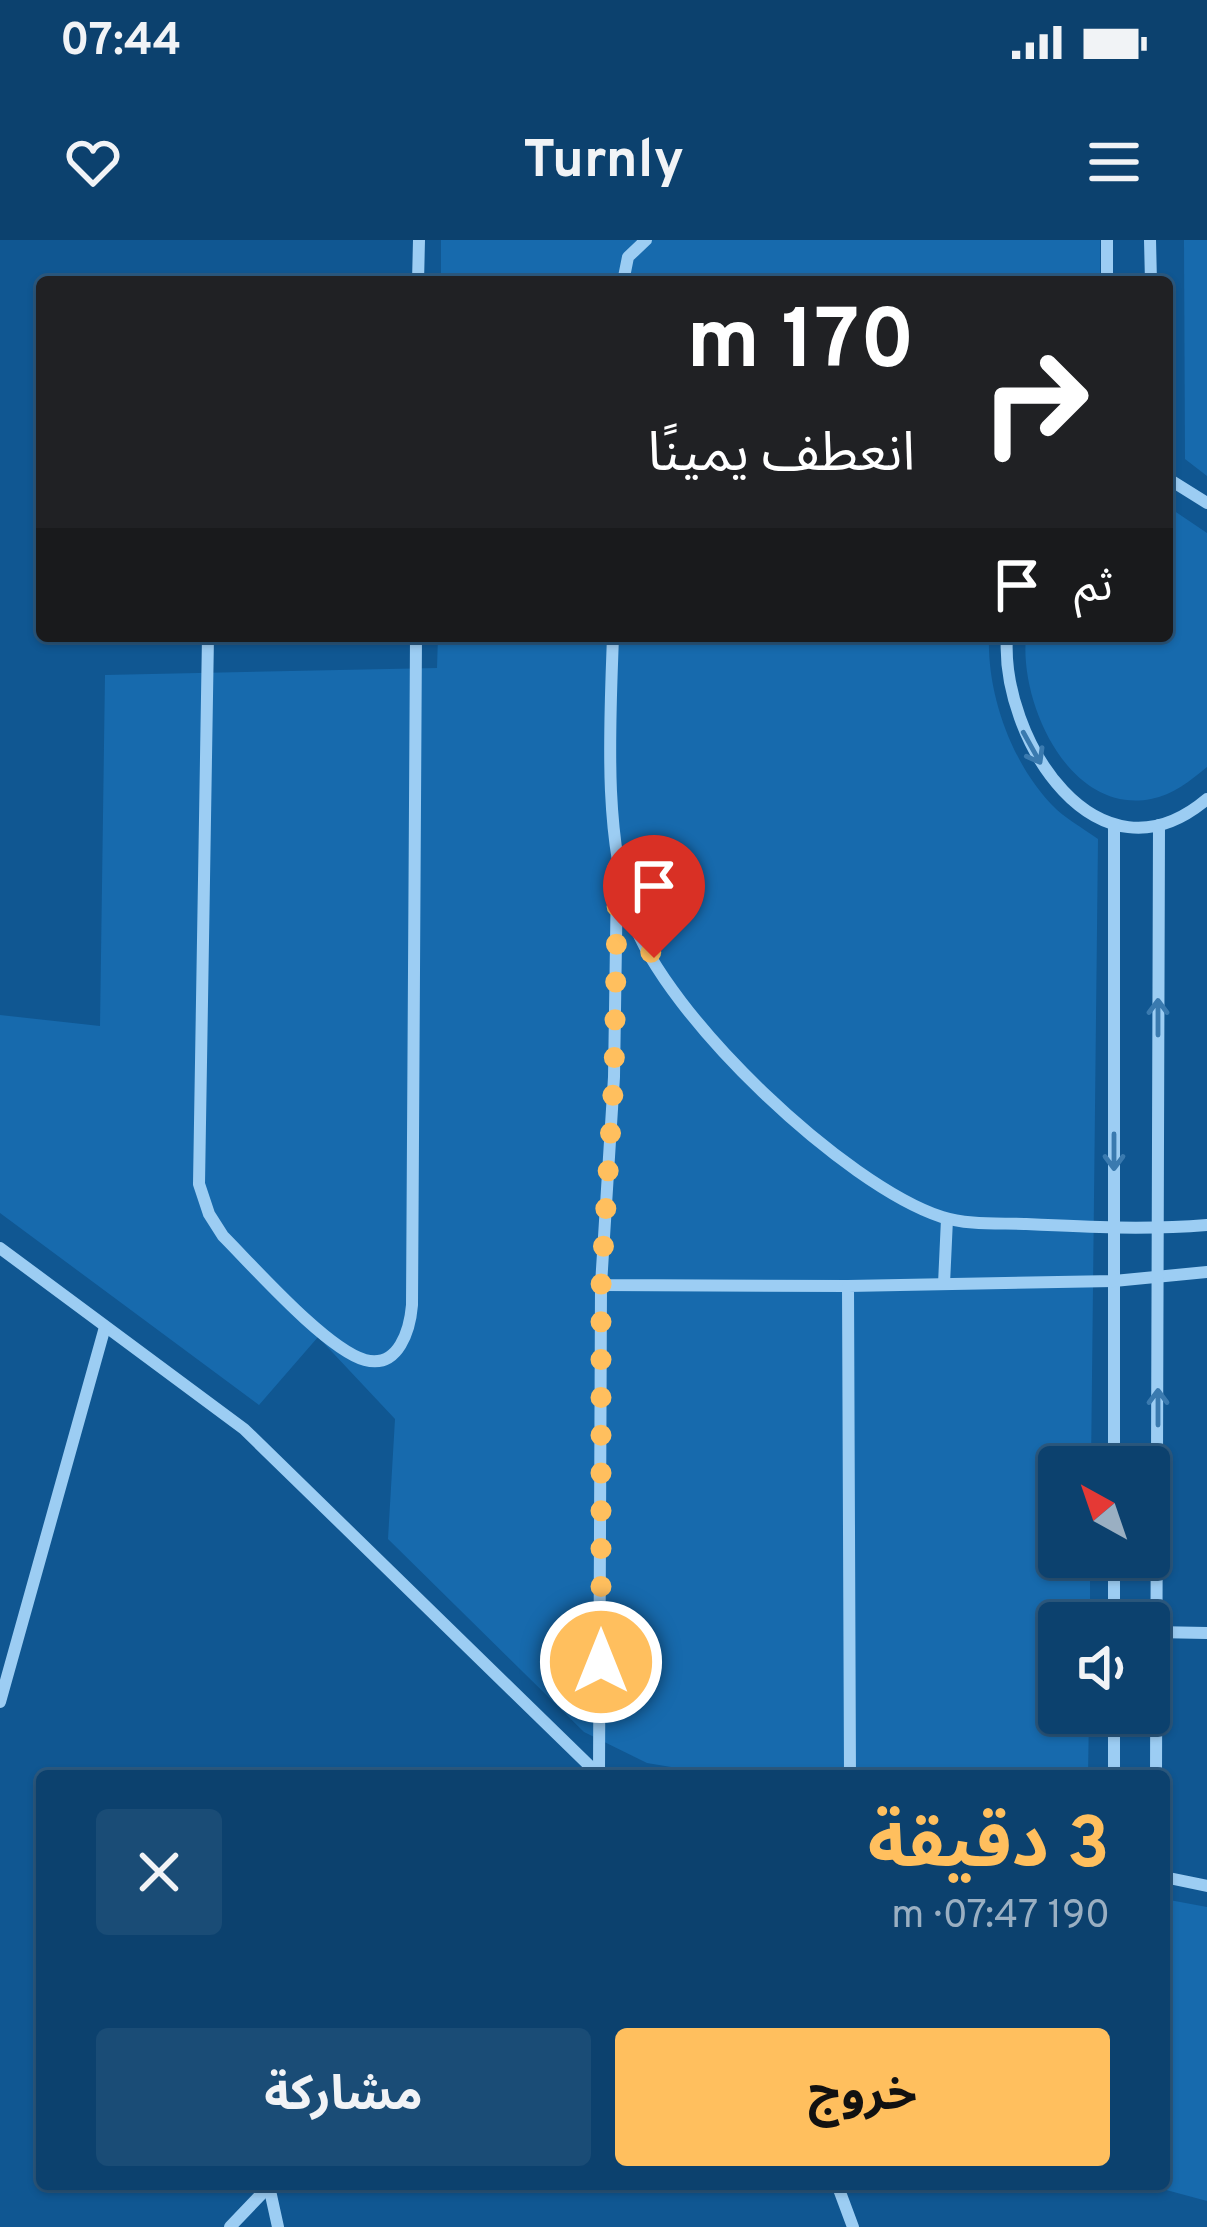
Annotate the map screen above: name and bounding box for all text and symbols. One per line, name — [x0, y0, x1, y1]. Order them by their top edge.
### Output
text: 07:44 — [60, 14, 182, 71]
text: Turnly — [523, 128, 684, 197]
icon: heart — [60, 129, 126, 195]
icon: menu — [1081, 129, 1147, 195]
text: 170 m — [687, 292, 915, 398]
icon: right — [957, 324, 1113, 480]
text: انعطف يمينًا — [647, 422, 915, 491]
icon: arrive — [984, 552, 1050, 618]
text: ثم — [1074, 560, 1113, 617]
one-way arrow — [1021, 730, 1044, 765]
pin — [603, 835, 705, 958]
icon: arrive — [621, 853, 687, 919]
one-way arrow — [1147, 998, 1169, 1037]
one-way arrow — [1103, 1132, 1125, 1171]
one-way arrow — [1147, 1388, 1169, 1427]
north arrow — [1038, 1446, 1170, 1578]
map controls — [1038, 1446, 1170, 1734]
position arrow — [538, 1599, 664, 1725]
button: sound — [1038, 1602, 1170, 1734]
text: 3 دقيقة — [868, 1802, 1110, 1894]
button: close — [96, 1809, 222, 1935]
text: 190 m · 07:47 — [891, 1893, 1110, 1942]
button: مشاركة — [96, 2028, 591, 2166]
button: خروج — [615, 2028, 1110, 2166]

